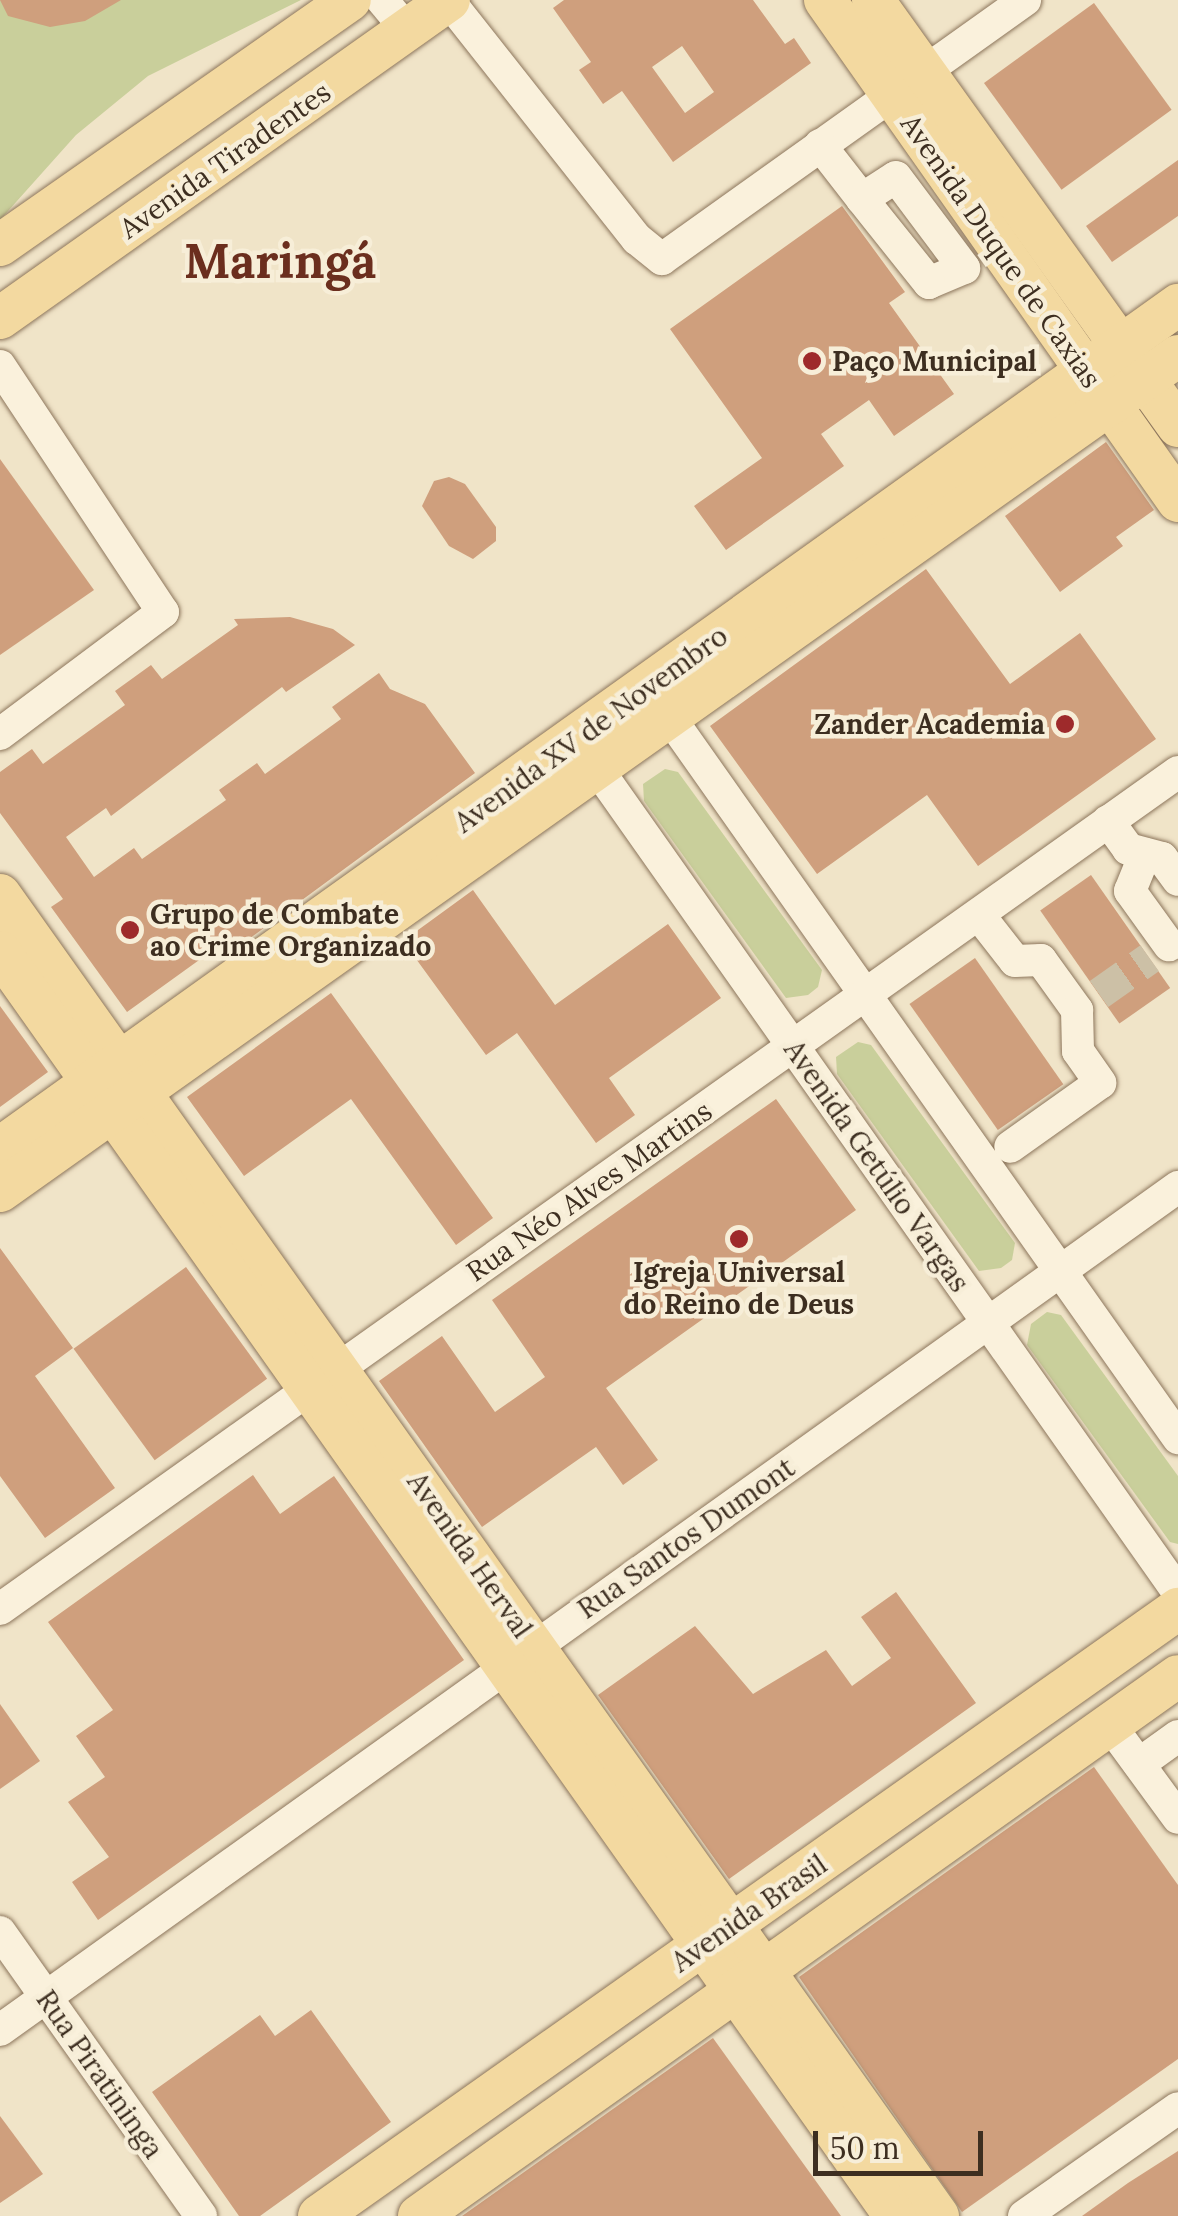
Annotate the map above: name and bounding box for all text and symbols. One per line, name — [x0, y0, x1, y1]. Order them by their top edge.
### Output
street label: Avenida Tiradentes — [113, 75, 337, 245]
street label: Avenida Duque de Caxias — [894, 108, 1108, 394]
district label: Maringá — [184, 232, 376, 290]
place label: Paço Municipal — [832, 344, 1037, 378]
marker: Paço Municipal — [801, 350, 823, 372]
street label: Avenida XV de Novembro — [448, 619, 734, 839]
place label: Zander Academia — [814, 707, 1045, 741]
marker: Zander Academia — [1054, 713, 1076, 735]
place label: Grupo de Combate ao Crime Organizado — [150, 897, 431, 963]
marker: Grupo de Combate ao Crime Organizado — [119, 919, 141, 941]
street label: Avenida Getúlio Vargas — [777, 1034, 977, 1298]
street label: Rua Néo Alves Martins — [460, 1094, 718, 1288]
marker: Igreja Universal do Reino de Deus — [728, 1228, 750, 1250]
place label: Igreja Universal do Reino de Deus — [624, 1255, 854, 1321]
street label: Rua Santos Dumont — [571, 1450, 801, 1626]
street label: Avenida Herval — [401, 1466, 539, 1644]
street label: Avenida Brasil — [665, 1847, 833, 1979]
street label: Rua Piratininga — [30, 1983, 170, 2165]
scale bar — [818, 2111, 988, 2173]
text: 50 m — [830, 2129, 900, 2167]

